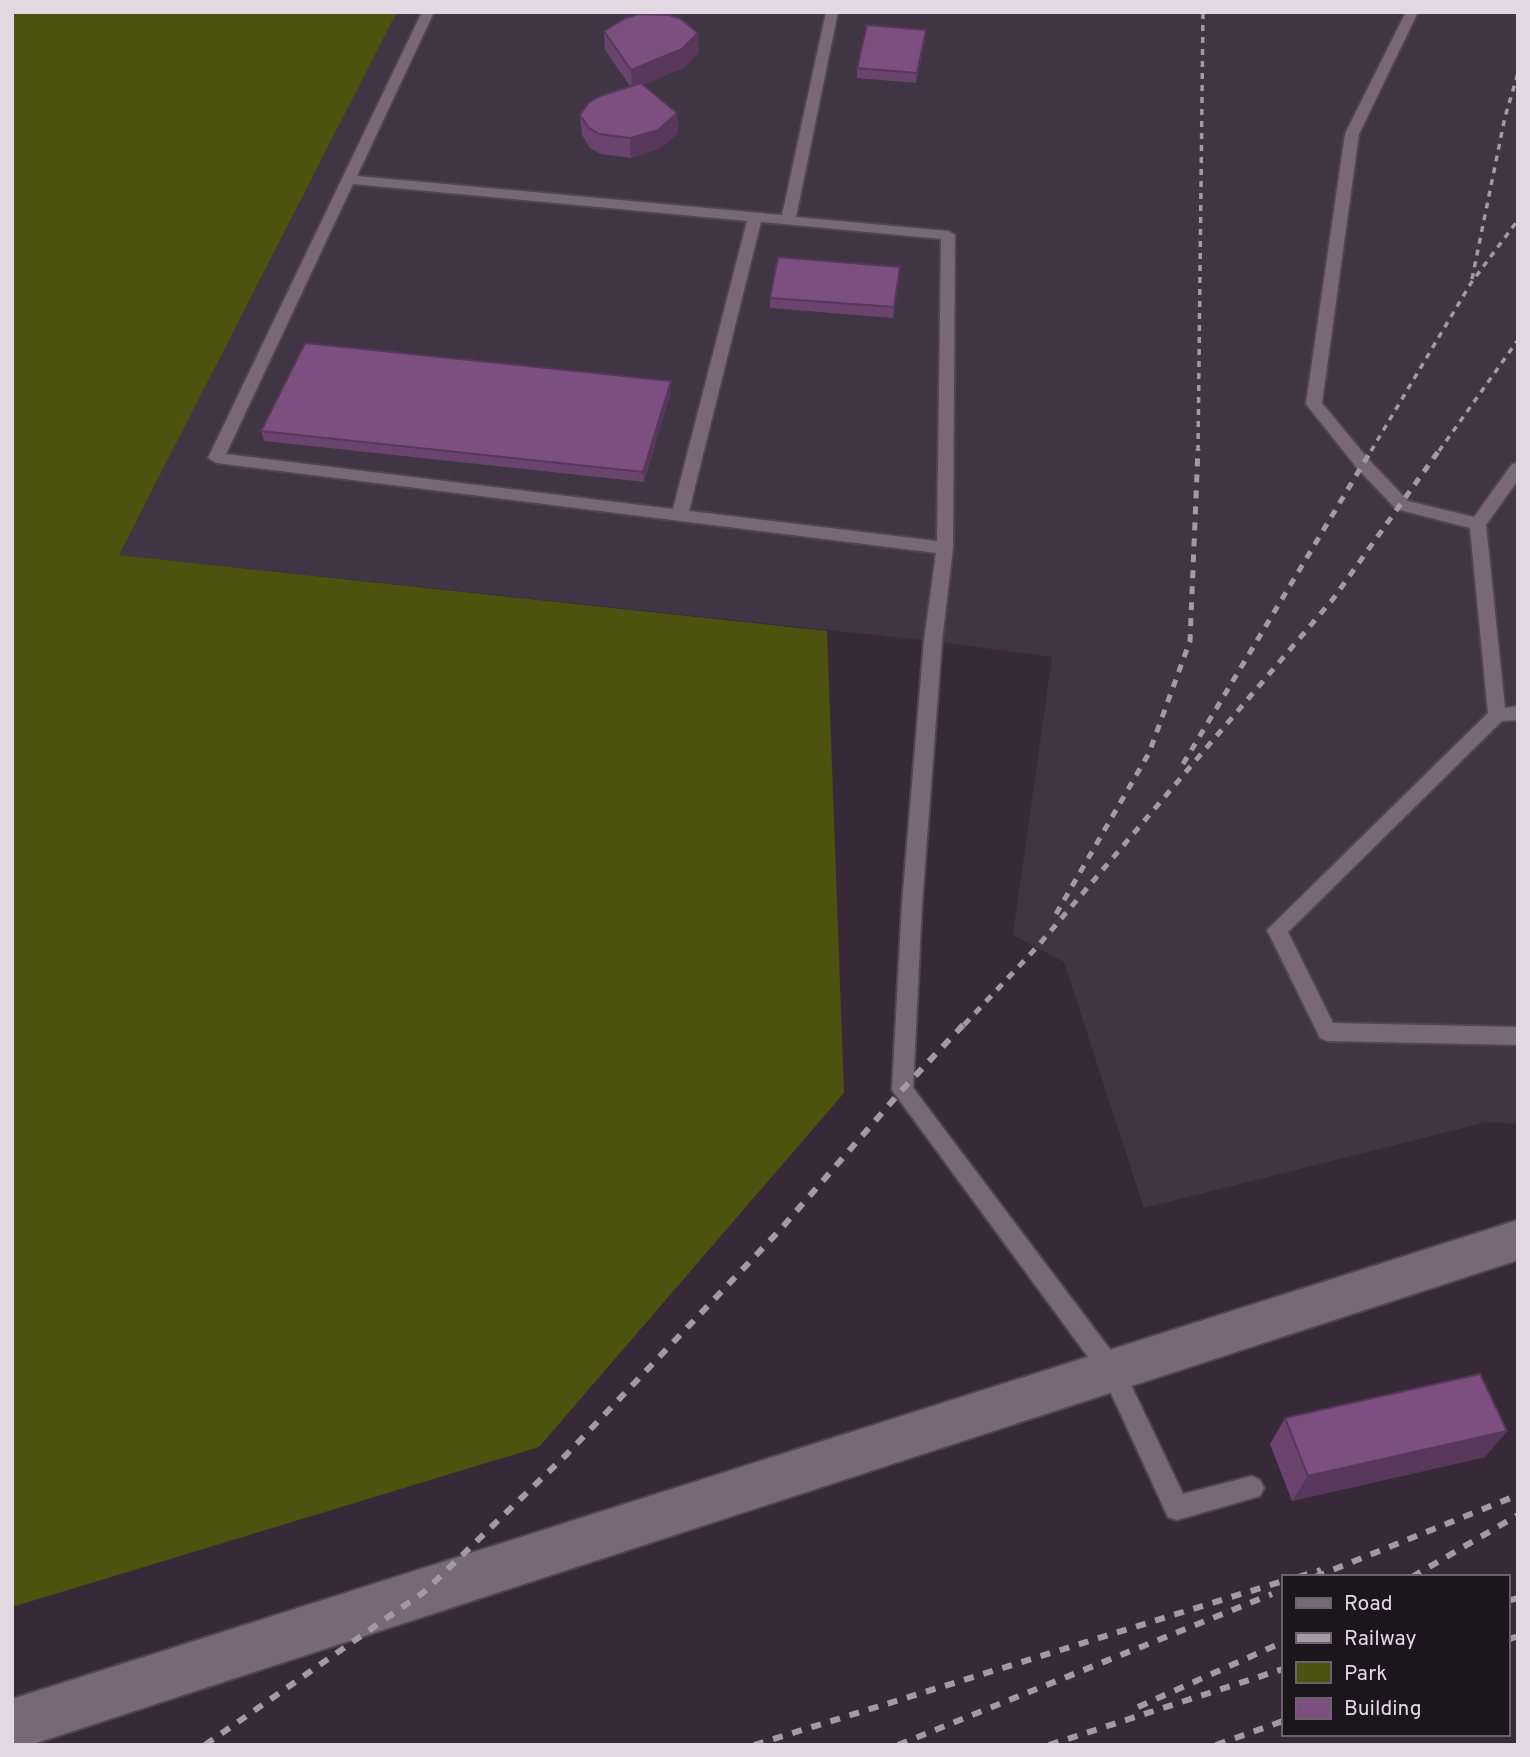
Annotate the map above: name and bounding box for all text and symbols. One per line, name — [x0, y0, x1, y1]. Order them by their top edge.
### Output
legend — [1282, 1575, 1509, 1736]
text: Road — [1344, 1591, 1393, 1618]
text: Railway — [1344, 1626, 1417, 1653]
text: Park — [1344, 1661, 1387, 1688]
text: Building — [1344, 1696, 1422, 1723]

